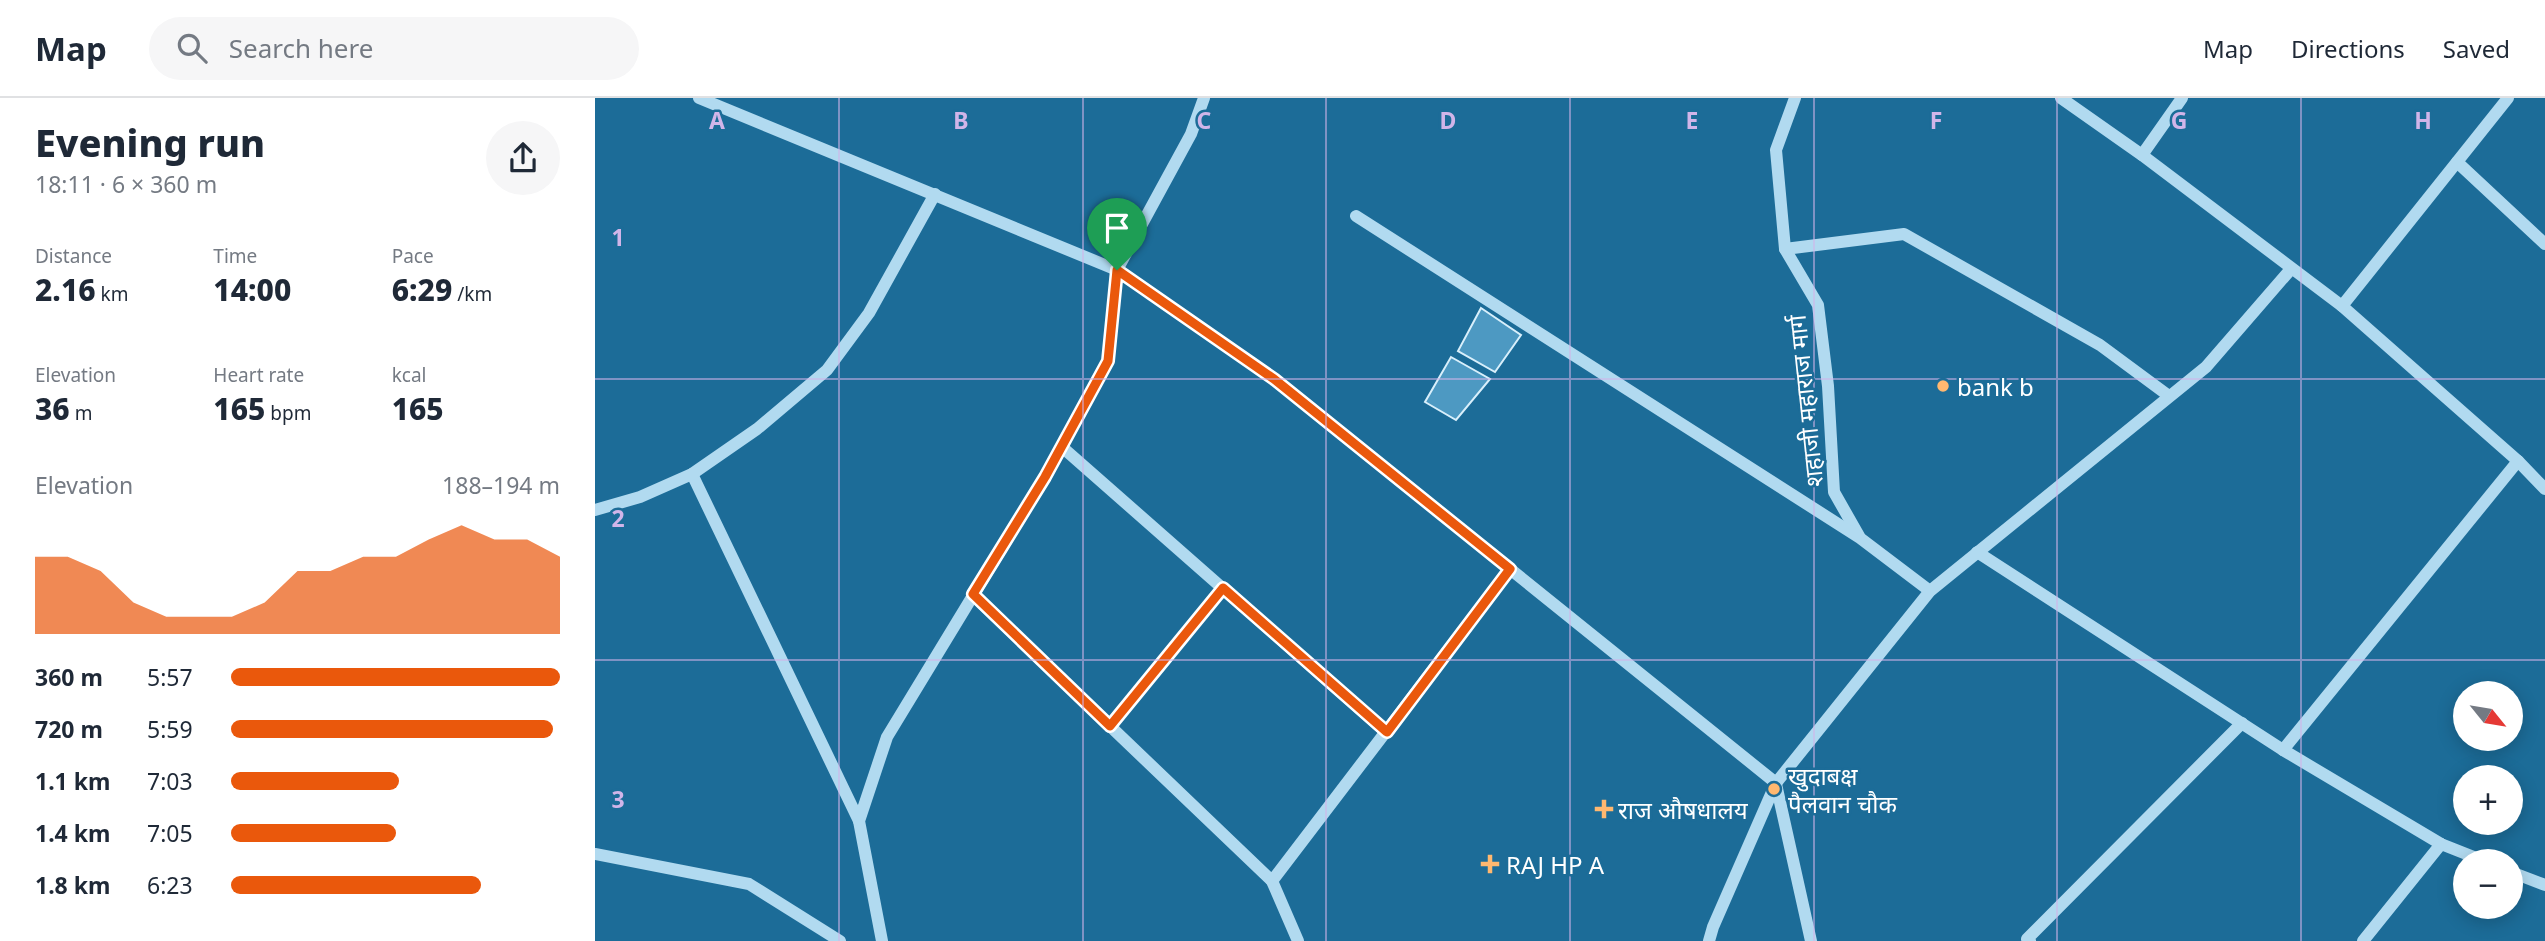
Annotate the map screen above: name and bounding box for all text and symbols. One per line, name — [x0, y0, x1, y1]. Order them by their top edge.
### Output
search box — [149, 17, 639, 80]
text: Map — [35, 26, 107, 71]
icon: search — [173, 29, 211, 67]
text: Search here — [229, 30, 373, 66]
text: Map — [2203, 32, 2253, 65]
text: Directions — [2291, 32, 2405, 65]
text: Saved — [2443, 32, 2510, 65]
text: A — [709, 104, 725, 136]
text: B — [953, 104, 969, 136]
text: C — [1197, 104, 1212, 136]
text: D — [1440, 104, 1456, 136]
text: E — [1686, 104, 1698, 136]
text: F — [1930, 104, 1942, 136]
text: G — [2171, 104, 2187, 136]
text: H — [2414, 104, 2432, 136]
text: Evening run — [35, 116, 265, 168]
button: share — [486, 121, 560, 195]
text: 18:11 · 6 × 360 m — [35, 168, 217, 200]
pin — [1087, 198, 1147, 270]
icon: arrive — [1098, 209, 1136, 247]
text: 1 — [611, 221, 625, 253]
text: Distance — [35, 243, 112, 269]
text: Time — [213, 243, 257, 269]
text: Pace — [392, 243, 434, 269]
text: 2.16 — [35, 269, 96, 310]
text: 14:00 — [213, 269, 291, 310]
text: 6:29 — [392, 269, 452, 310]
text: km — [96, 281, 128, 307]
text: /km — [452, 281, 492, 307]
street label: शहाजी महाराज मार्ग — [1779, 312, 1830, 489]
text: Elevation — [35, 362, 116, 388]
text: Heart rate — [213, 362, 304, 388]
text: kcal — [392, 362, 426, 388]
place label: bank b — [1957, 370, 2034, 403]
marker: bank b — [1935, 378, 1951, 394]
text: 36 — [35, 388, 70, 429]
text: 165 — [213, 388, 265, 429]
text: 165 — [392, 388, 444, 429]
text: m — [70, 400, 92, 426]
text: bpm — [265, 400, 311, 426]
text: Elevation — [35, 469, 133, 501]
text: 188–194 m — [442, 469, 560, 501]
text: 2 — [611, 502, 625, 534]
text: 360 m — [35, 661, 103, 693]
text: 5:57 — [147, 661, 193, 693]
north arrow — [2453, 681, 2523, 751]
map controls — [2453, 681, 2523, 919]
text: 720 m — [35, 713, 103, 745]
text: 5:59 — [147, 713, 193, 745]
place label: खुदाबक्ष पैलवान चौक — [1788, 759, 1897, 820]
text: 1.1 km — [35, 765, 110, 797]
text: 7:03 — [147, 765, 193, 797]
button: + — [2453, 765, 2523, 835]
marker: खुदाबक्ष पैलवान चौक — [1766, 781, 1782, 797]
text: 3 — [611, 783, 625, 815]
place label: राज औषधालय — [1618, 793, 1749, 826]
marker: राज औषधालय — [1596, 801, 1612, 817]
text: 1.4 km — [35, 817, 110, 849]
text: 7:05 — [147, 817, 193, 849]
place label: RAJ HP A — [1506, 848, 1605, 881]
button: − — [2453, 849, 2523, 919]
marker: RAJ HP A — [1480, 854, 1500, 874]
text: 1.8 km — [35, 869, 110, 901]
text: 6:23 — [147, 869, 193, 901]

